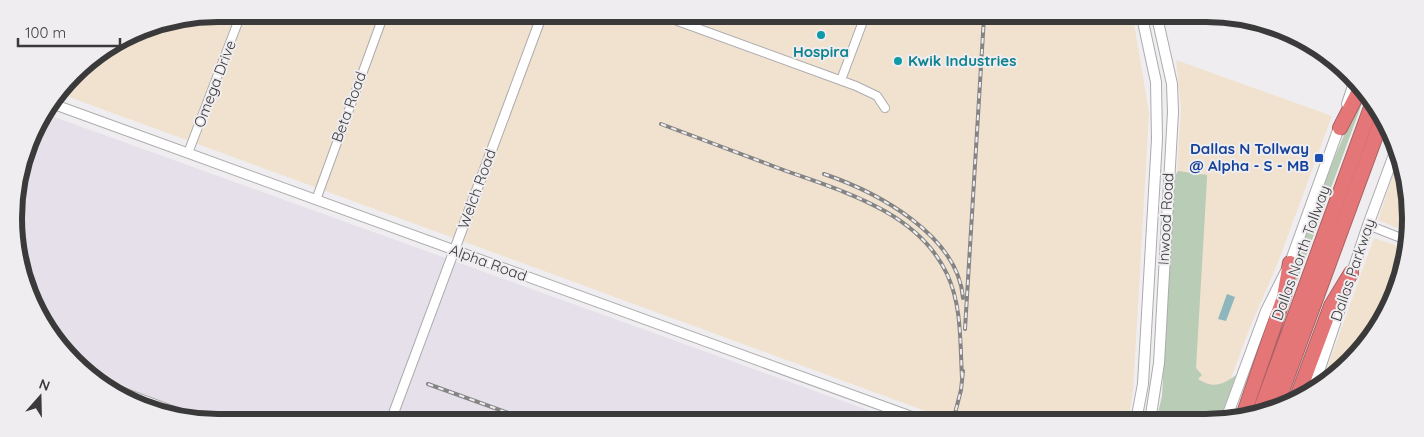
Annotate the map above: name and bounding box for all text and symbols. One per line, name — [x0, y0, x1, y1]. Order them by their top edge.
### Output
scale bar — [18, 15, 120, 47]
text: 100 m — [25, 23, 66, 42]
marker: Hospira — [815, 29, 827, 41]
street label: Omega Drive — [189, 37, 240, 130]
place label: Hospira — [793, 42, 849, 61]
place label: Kwik Industries — [908, 51, 1016, 70]
marker: Kwik Industries — [892, 55, 904, 67]
street label: Beta Road — [327, 69, 370, 145]
place label: Dallas N Tollway @ Alpha - S - MB — [1189, 139, 1309, 175]
street label: Welch Road — [453, 146, 500, 231]
marker: Dallas N Tollway @ Alpha - S - MB — [1313, 152, 1325, 164]
street label: Inwood Road — [1154, 172, 1177, 266]
street label: Dallas North Tollway — [1267, 183, 1334, 323]
street label: Dallas Parkway — [1326, 216, 1379, 324]
street label: Alpha Road — [447, 240, 530, 285]
north arrow — [15, 372, 65, 422]
text: N — [37, 375, 52, 395]

